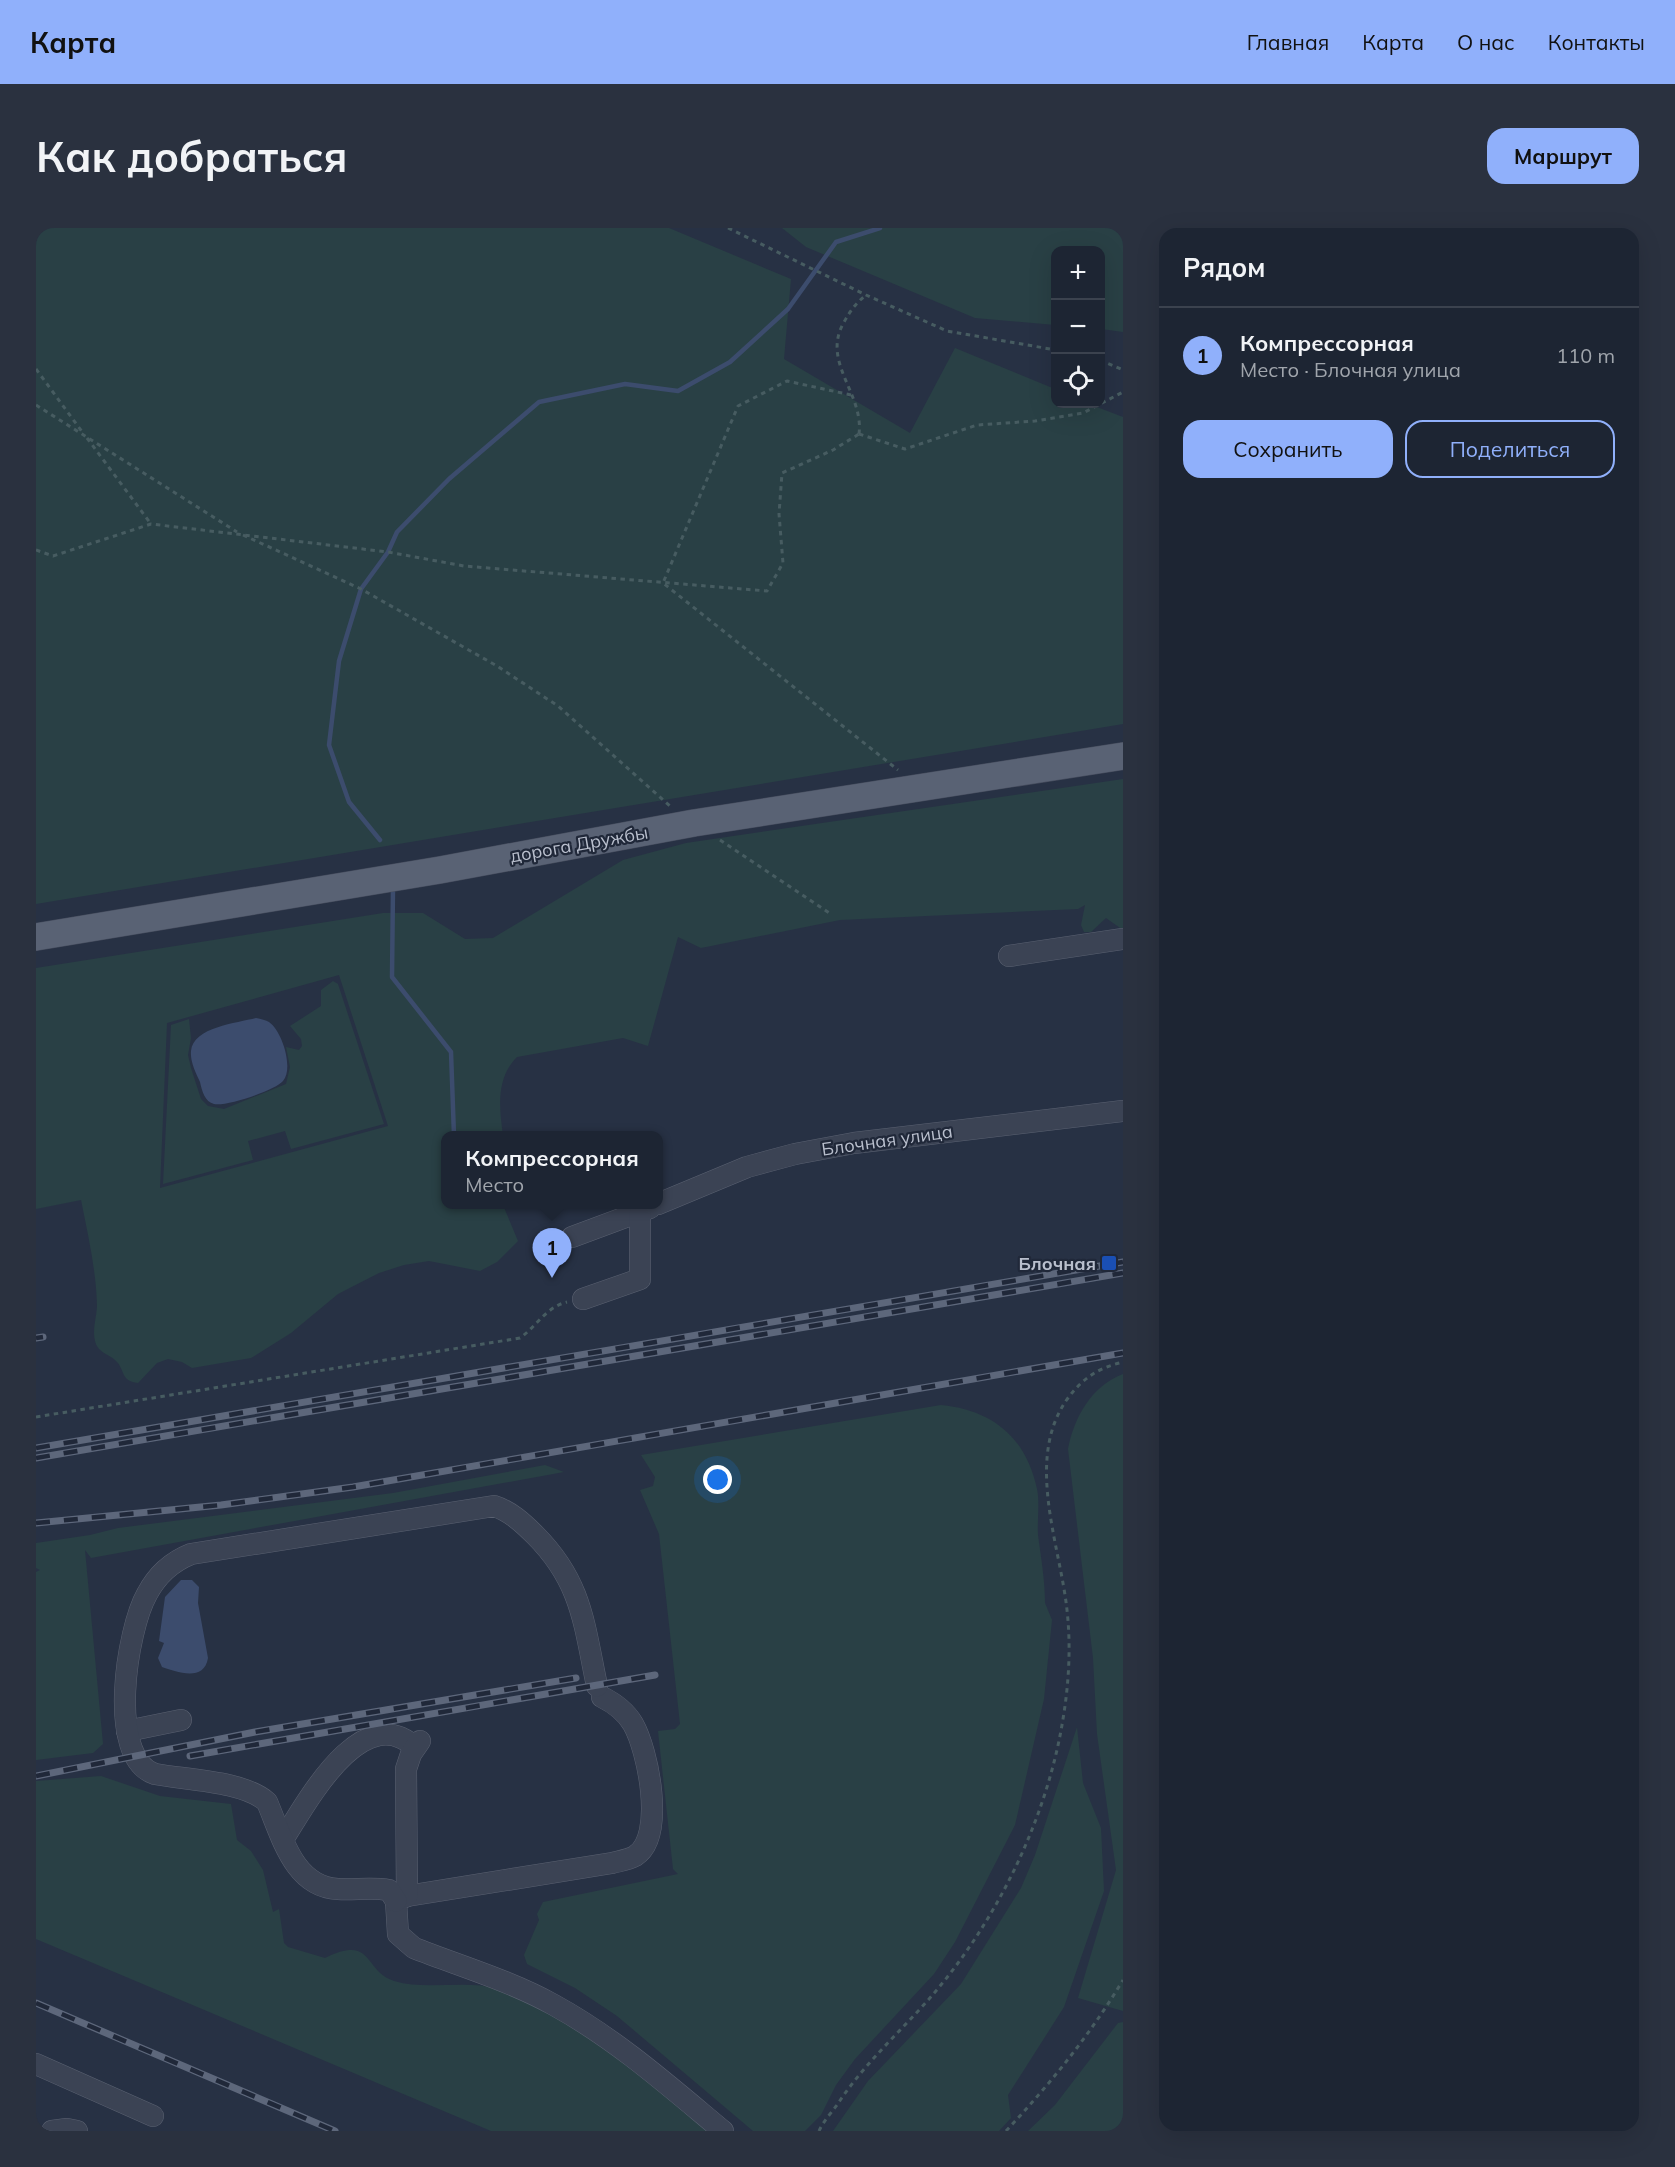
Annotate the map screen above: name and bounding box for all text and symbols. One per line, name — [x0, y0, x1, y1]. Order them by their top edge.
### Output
text: Карта — [30, 25, 116, 60]
text: Главная — [1247, 29, 1329, 55]
text: Карта — [1362, 29, 1424, 55]
text: О нас — [1457, 29, 1515, 55]
text: Контакты — [1548, 29, 1645, 55]
button: Маршрут — [1487, 128, 1639, 184]
text: Как добраться — [36, 130, 348, 183]
map controls — [1051, 246, 1105, 408]
button: + — [1051, 246, 1105, 300]
text: Рядом — [1183, 251, 1266, 284]
button: − — [1051, 300, 1105, 354]
text: Компрессорная — [1240, 329, 1414, 357]
text: 1 — [1197, 343, 1209, 368]
text: 110 m — [1556, 343, 1615, 368]
button: locate — [1051, 354, 1105, 408]
text: Место · Блочная улица — [1240, 357, 1461, 382]
button: Сохранить — [1183, 420, 1393, 478]
button: Поделиться — [1405, 420, 1615, 478]
street label: дорога Дружбы — [508, 821, 650, 867]
street label: Блочная улица — [820, 1119, 954, 1161]
popup — [441, 1131, 663, 1209]
text: Компрессорная — [465, 1144, 639, 1172]
text: Место — [465, 1172, 524, 1197]
pin: 1 — [532, 1228, 572, 1278]
place label: Блочная — [1018, 1252, 1096, 1275]
marker: Блочная — [1100, 1254, 1118, 1272]
your location — [703, 1465, 732, 1494]

